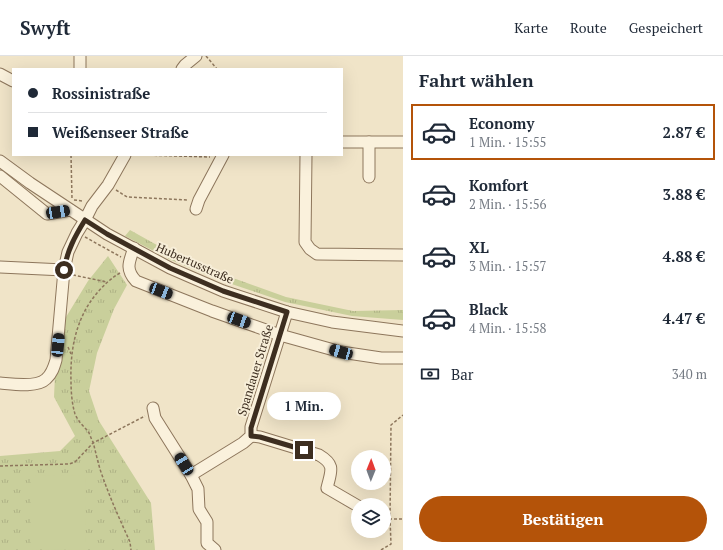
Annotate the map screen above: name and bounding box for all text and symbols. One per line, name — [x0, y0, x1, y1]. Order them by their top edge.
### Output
text: Swyft — [20, 15, 71, 40]
text: Karte — [514, 18, 548, 37]
text: Route — [570, 18, 607, 37]
text: Gespeichert — [629, 18, 703, 37]
text: Fahrt wählen — [419, 68, 534, 92]
text: Rossinistraße — [52, 83, 150, 103]
text: Economy — [469, 113, 534, 133]
icon: car — [421, 114, 457, 150]
text: Weißenseer Straße — [52, 122, 189, 142]
text: 2.87 € — [663, 122, 705, 142]
text: 1 Min. · 15:55 — [469, 133, 547, 151]
text: Komfort — [469, 175, 528, 195]
icon: car — [421, 176, 457, 212]
text: 3.88 € — [663, 184, 705, 204]
text: 2 Min. · 15:56 — [469, 195, 547, 213]
car — [45, 204, 71, 220]
text: XL — [469, 237, 489, 257]
icon: car — [421, 238, 457, 274]
street label: Hubertusstraße — [154, 239, 236, 287]
text: 4.88 € — [663, 246, 705, 266]
text: 3 Min. · 15:57 — [469, 257, 547, 275]
route start — [55, 261, 73, 279]
car — [148, 281, 174, 301]
text: Black — [469, 299, 508, 319]
icon: car — [421, 300, 457, 336]
text: 4.47 € — [663, 308, 705, 328]
car — [226, 310, 252, 330]
text: 4 Min. · 15:58 — [469, 319, 547, 337]
street label: Spandauer Straße — [234, 322, 276, 418]
car — [51, 332, 65, 358]
car — [328, 343, 354, 361]
icon: cash — [419, 363, 441, 385]
text: Bar — [451, 364, 474, 384]
text: 340 m — [672, 365, 707, 383]
callout: 1 Min. — [267, 392, 341, 420]
text: 1 Min. — [284, 397, 324, 415]
route end — [295, 441, 313, 459]
north arrow — [351, 450, 391, 490]
map controls — [351, 450, 391, 538]
car — [173, 451, 195, 477]
button: Bestätigen — [419, 496, 707, 542]
button: layers — [351, 498, 391, 538]

